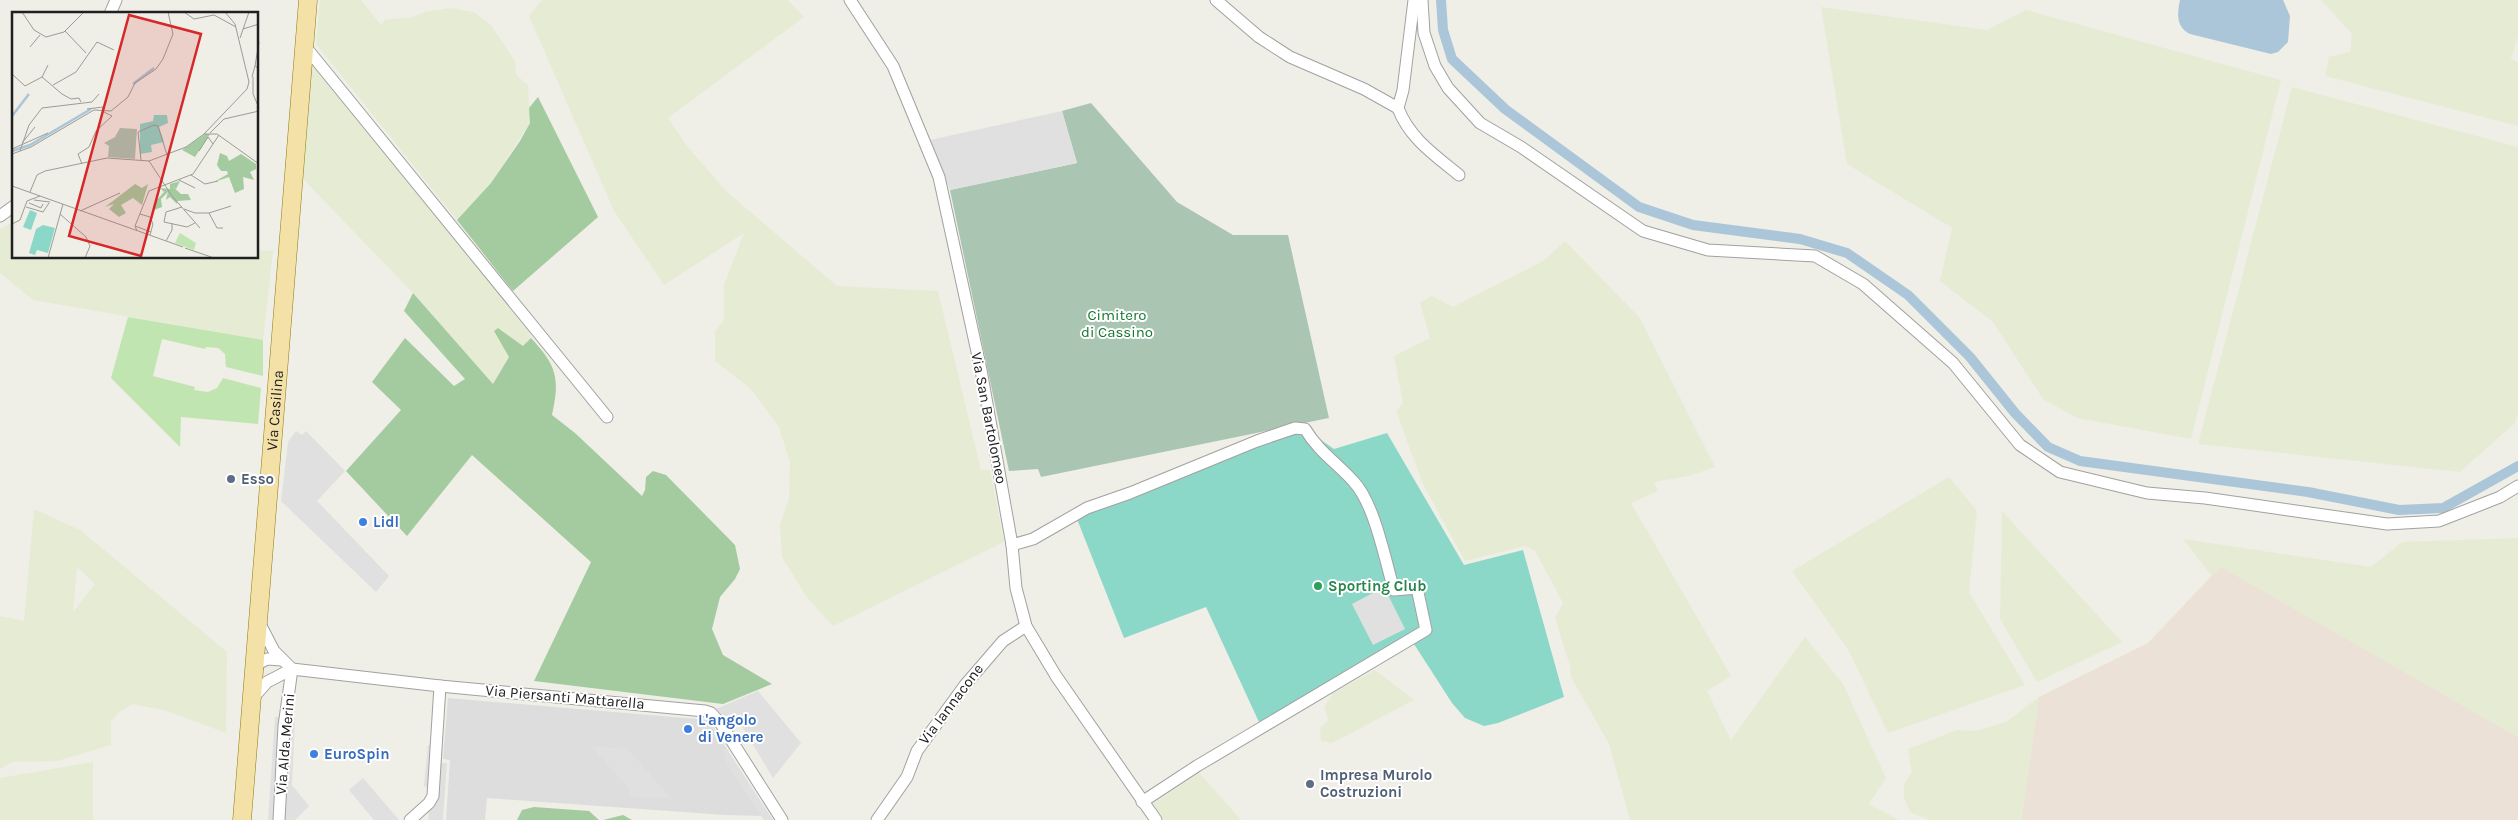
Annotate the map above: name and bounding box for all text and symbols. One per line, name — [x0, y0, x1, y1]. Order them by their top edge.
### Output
inset map — [12, 12, 259, 259]
park label: Cimitero di Cassino — [1081, 306, 1153, 341]
street label: Via San Bartolomeo — [967, 351, 1011, 485]
street label: Via Casilina — [263, 369, 287, 451]
place label: Esso — [241, 470, 274, 488]
marker: Esso — [225, 473, 237, 485]
place label: Lidl — [373, 513, 399, 531]
marker: Lidl — [357, 516, 369, 528]
place label: Sporting Club — [1328, 577, 1426, 595]
marker: Sporting Club — [1312, 580, 1324, 592]
street label: Via Iannacone — [915, 660, 987, 748]
street label: Via Piersanti Mattarella — [485, 681, 645, 713]
street label: Via Alda Merini — [272, 692, 298, 796]
place label: L'angolo di Venere — [698, 711, 763, 746]
marker: L'angolo di Venere — [682, 723, 694, 735]
place label: EuroSpin — [324, 745, 390, 763]
marker: EuroSpin — [308, 748, 320, 760]
place label: Impresa Murolo Costruzioni — [1320, 766, 1432, 801]
marker: Impresa Murolo Costruzioni — [1304, 778, 1316, 790]

